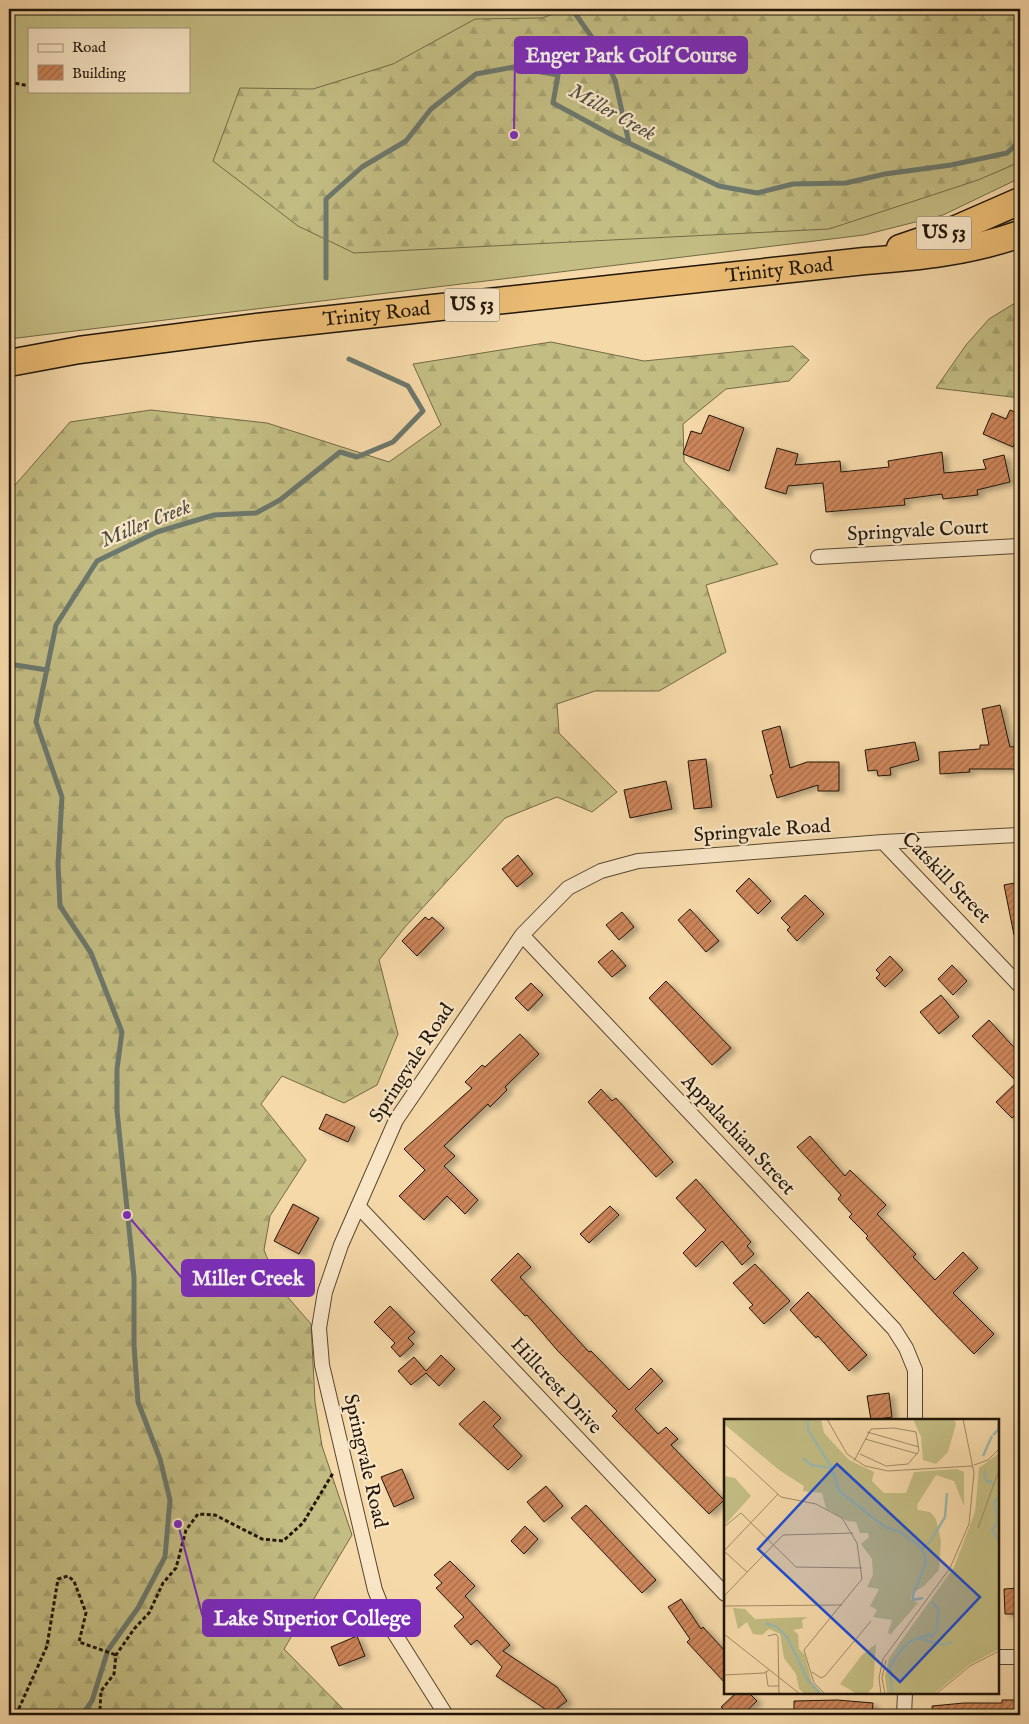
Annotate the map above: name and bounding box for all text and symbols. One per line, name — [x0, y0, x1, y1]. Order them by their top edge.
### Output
legend — [28, 28, 190, 92]
callout: Enger Park Golf Course — [515, 37, 747, 73]
text: Road — [72, 38, 107, 57]
text: Enger Park Golf Course — [525, 43, 737, 70]
text: Building — [72, 64, 127, 83]
water label: Miller Creek — [564, 78, 661, 148]
road number: US 53 — [916, 217, 972, 250]
street label: Trinity Road — [724, 252, 835, 289]
road number: US 53 — [444, 288, 500, 322]
street label: Trinity Road — [322, 296, 432, 332]
water label: Miller Creek — [97, 493, 196, 554]
street label: Springvale Court — [847, 515, 989, 547]
street label: Springvale Road — [693, 814, 832, 848]
street label: Catskill Street — [896, 827, 996, 929]
street label: Springvale Road — [364, 998, 460, 1127]
street label: Appalachian Street — [675, 1069, 800, 1201]
callout: Miller Creek — [182, 1260, 314, 1296]
text: Miller Creek — [192, 1266, 305, 1293]
street label: Hillcrest Drive — [505, 1332, 607, 1440]
street label: Springvale Road — [337, 1391, 393, 1531]
inset map — [724, 1419, 999, 1694]
callout: Lake Superior College — [203, 1600, 420, 1636]
text: Lake Superior College — [213, 1606, 411, 1633]

